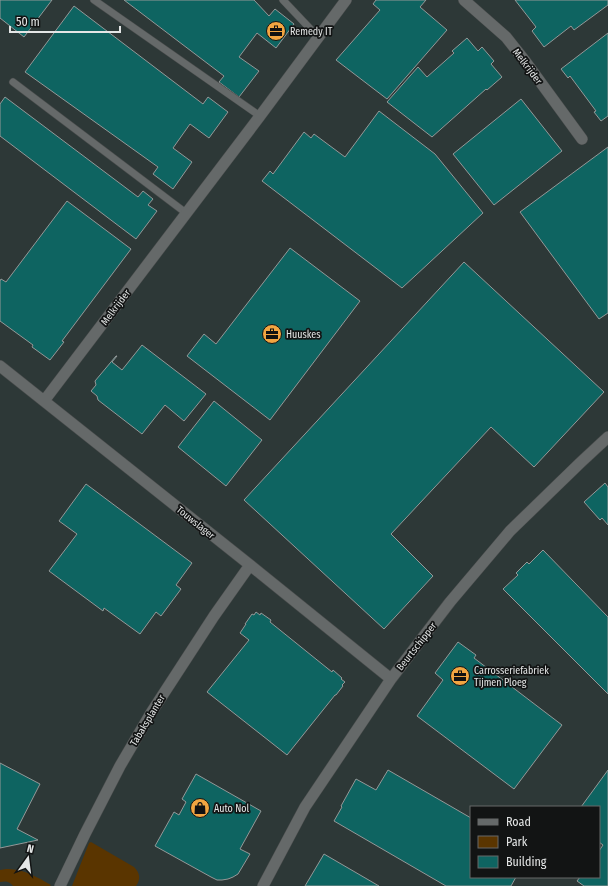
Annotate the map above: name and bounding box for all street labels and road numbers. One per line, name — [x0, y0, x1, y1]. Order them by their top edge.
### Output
street label: Melkrijder — [510, 46, 545, 87]
street label: Melkrijder — [98, 287, 133, 328]
street label: Touwslager — [174, 504, 217, 542]
street label: Beurtschipper — [394, 620, 440, 673]
street label: Tabaksplanter — [128, 692, 168, 748]

